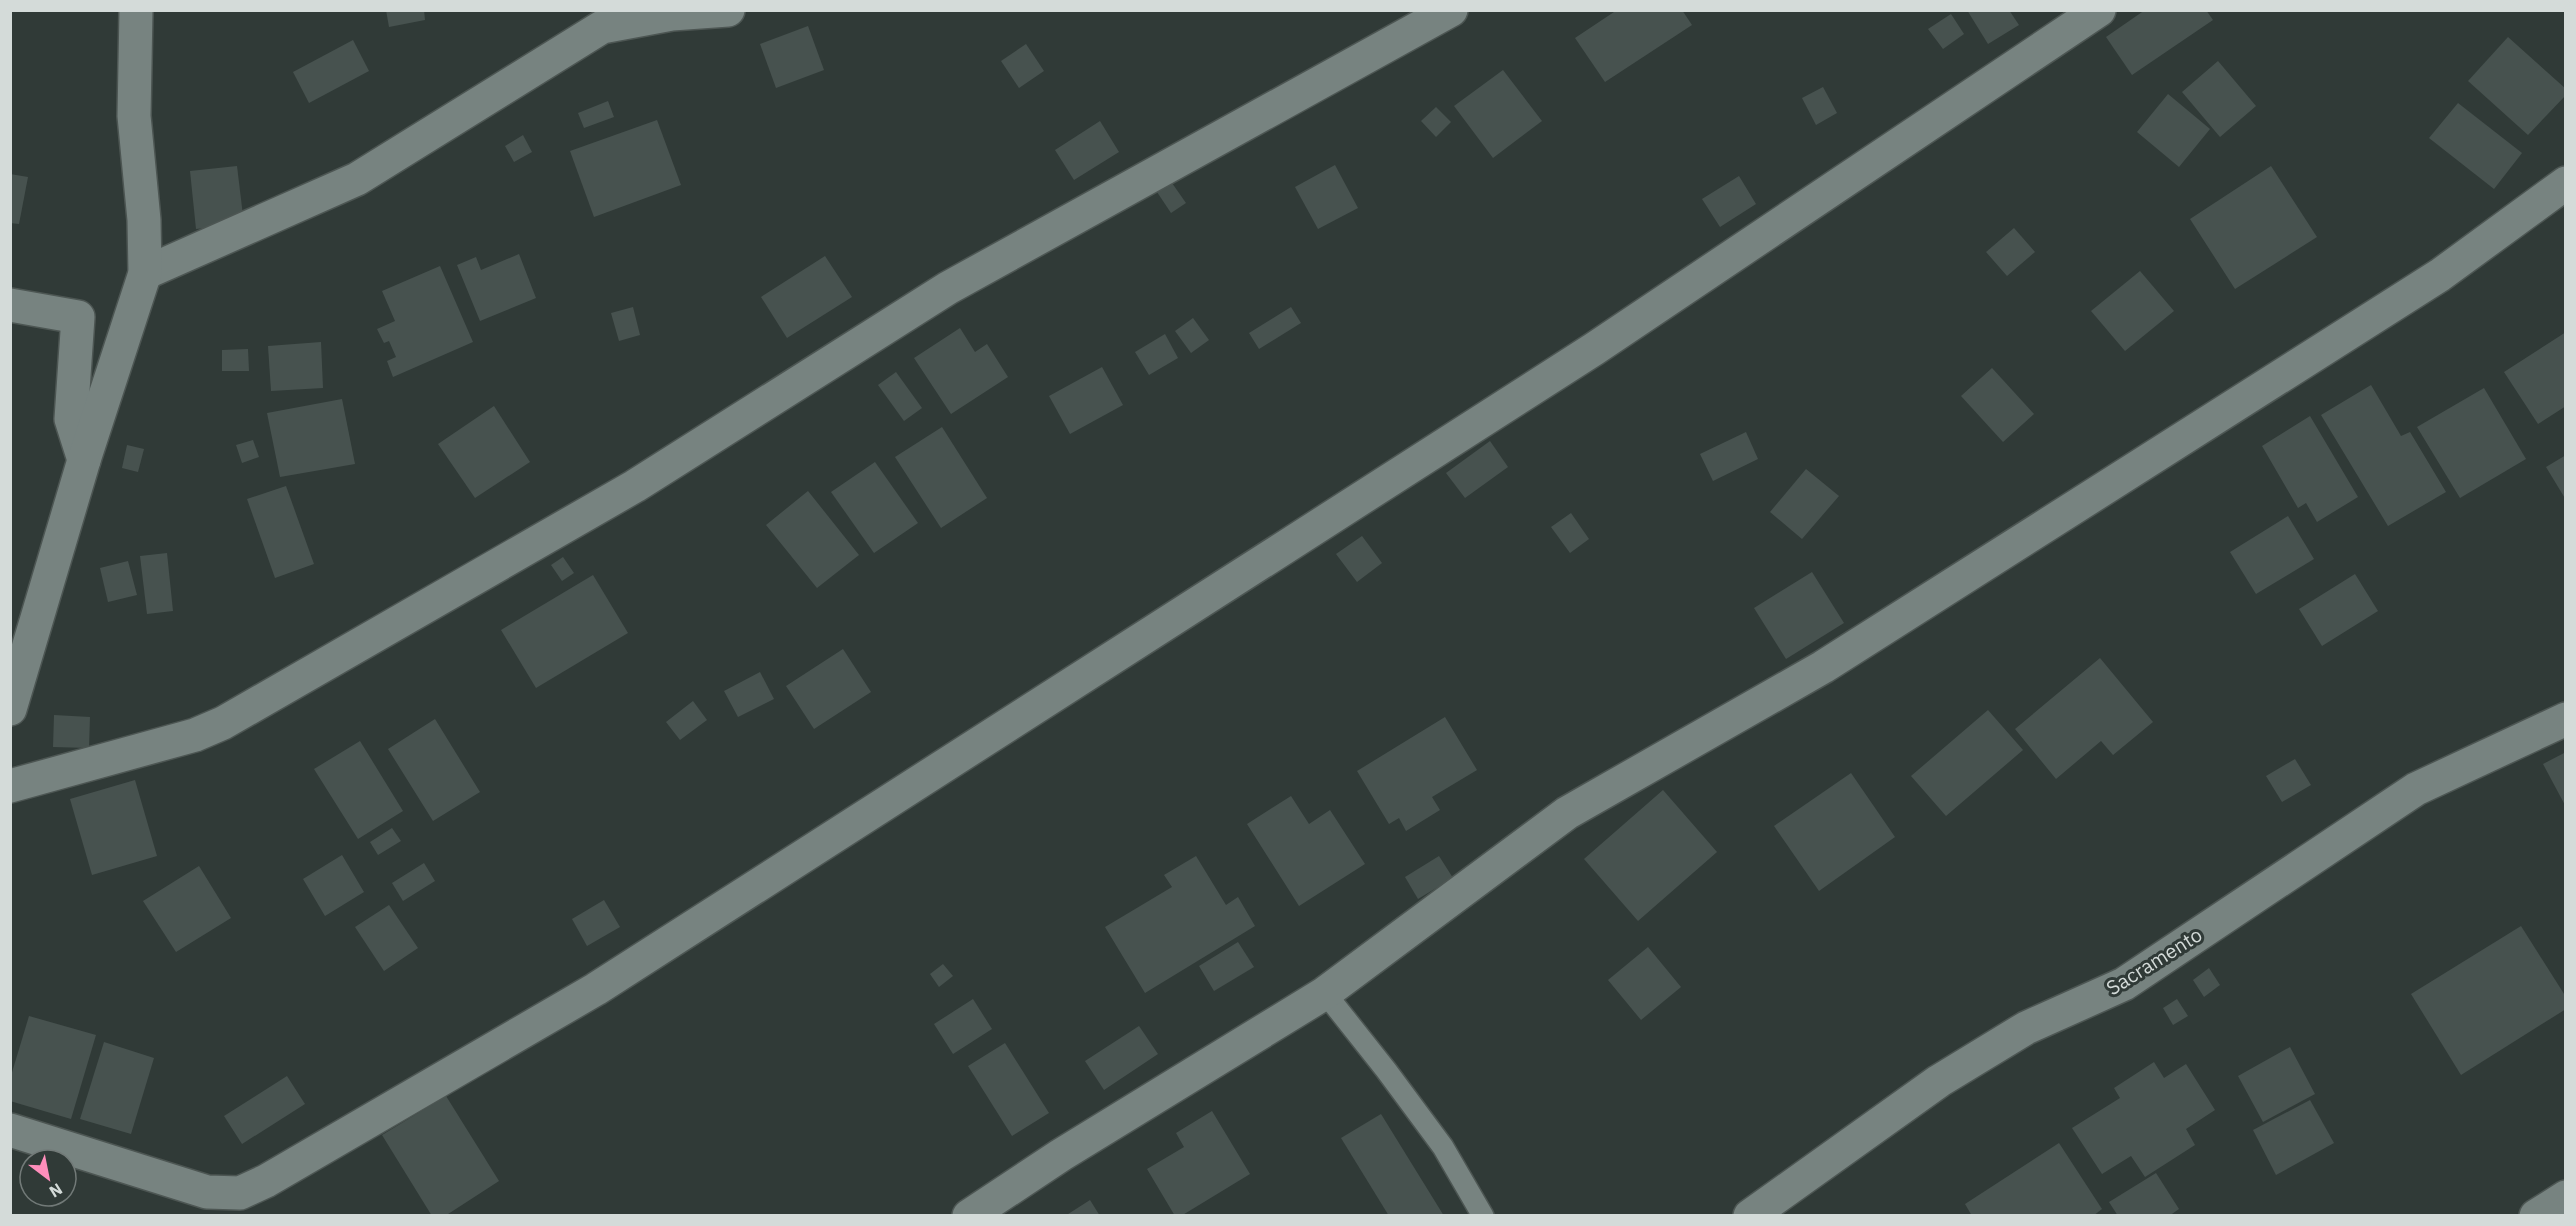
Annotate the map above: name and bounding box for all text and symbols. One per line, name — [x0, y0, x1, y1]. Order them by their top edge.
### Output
street label: Sacramento — [2101, 921, 2207, 1001]
north arrow — [18, 1148, 78, 1208]
text: N — [46, 1179, 66, 1202]

